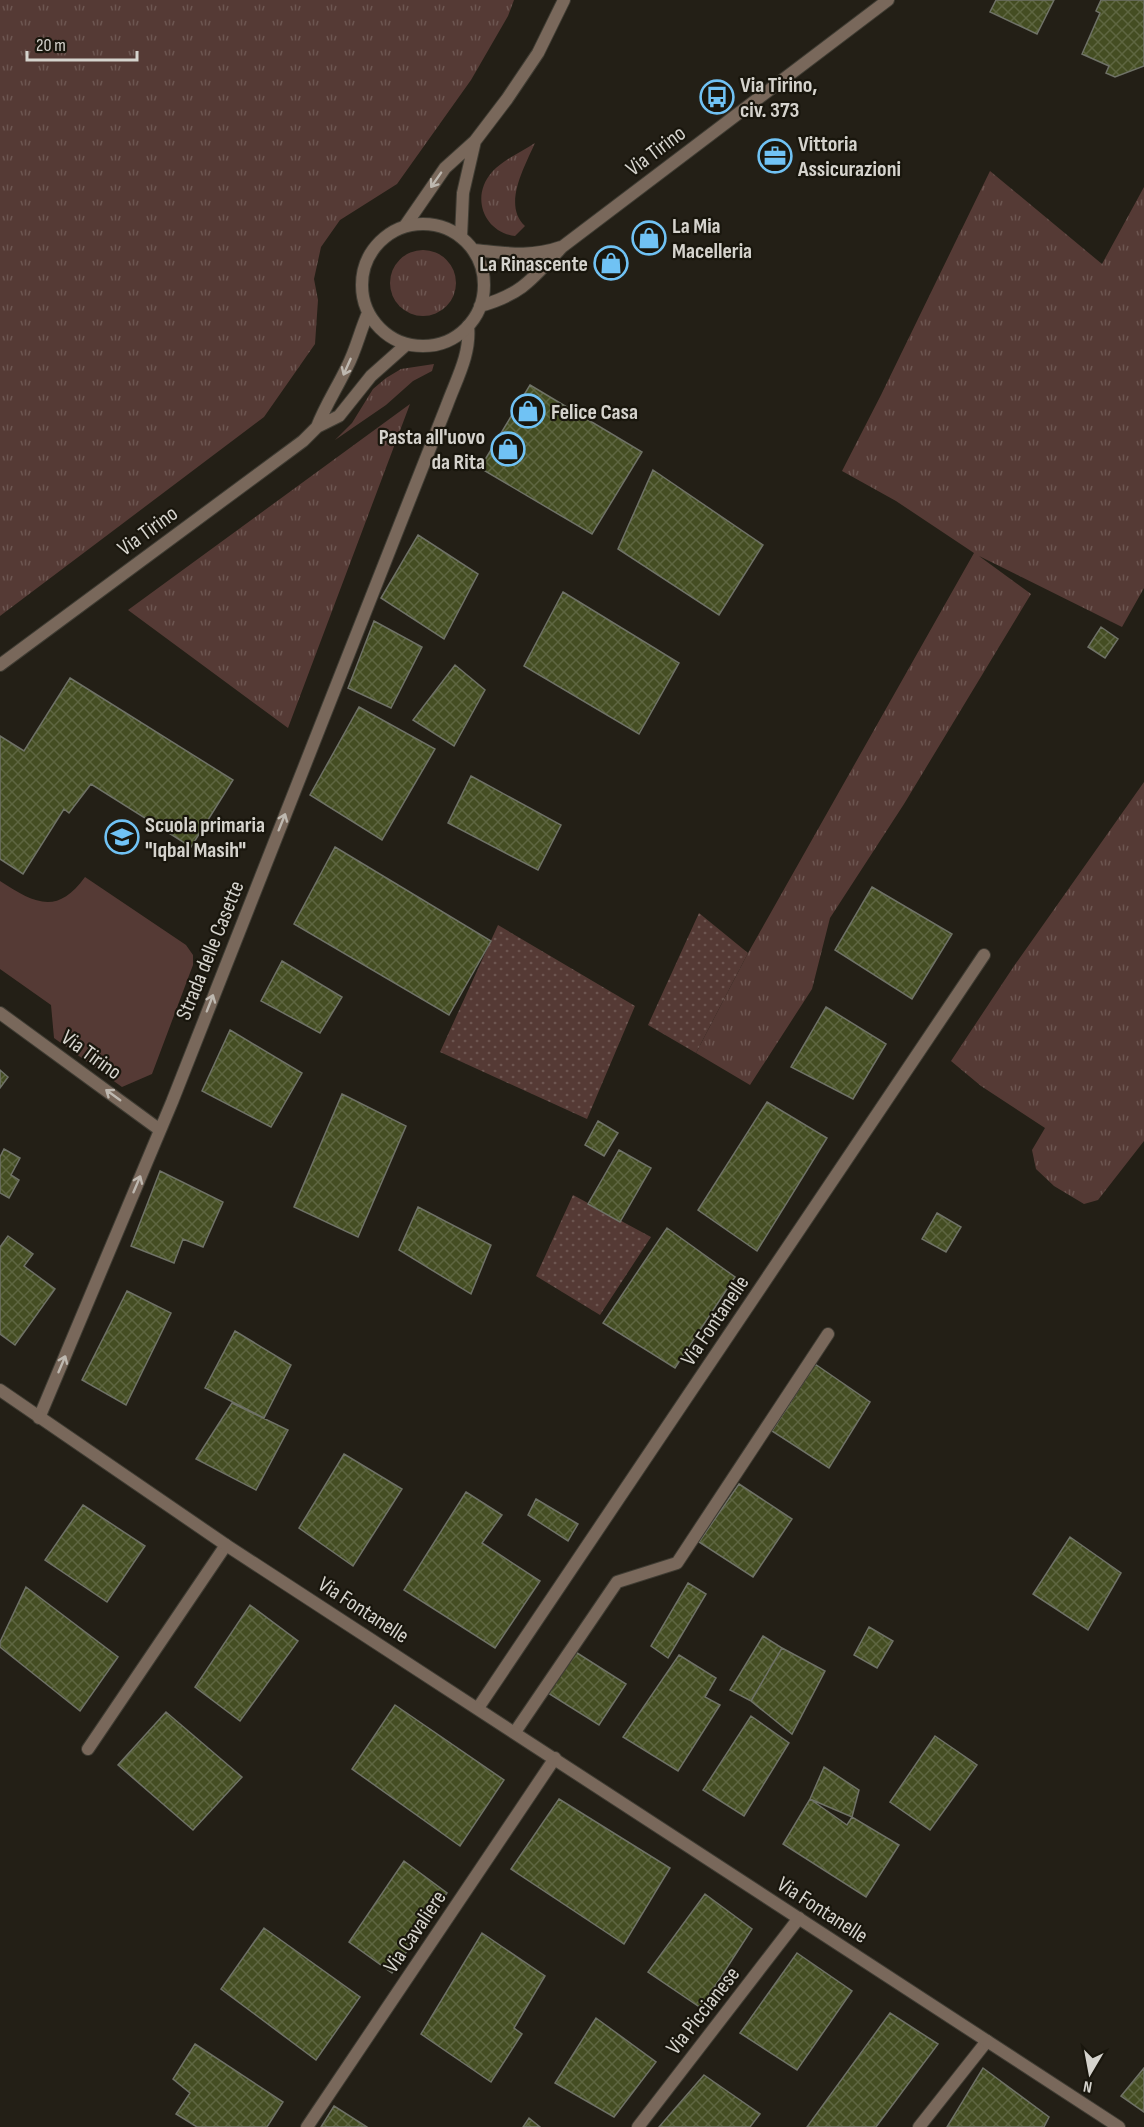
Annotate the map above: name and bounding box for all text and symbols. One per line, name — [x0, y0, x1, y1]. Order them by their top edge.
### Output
scale bar — [27, 24, 136, 62]
text: 20 m — [36, 35, 66, 56]
place label: Via Tirino, civ. 373 — [740, 72, 818, 124]
bus stop icon: Via Tirino, civ. 373 — [699, 79, 735, 115]
street label: Via Tirino — [621, 120, 691, 182]
place label: Vittoria Assicurazioni — [797, 131, 901, 183]
office icon: Vittoria Assicurazioni — [757, 138, 793, 174]
one-way arrow — [430, 171, 442, 188]
place label: La Mia Macelleria — [672, 213, 752, 265]
shop icon: La Mia Macelleria — [631, 220, 667, 256]
shop icon: La Rinascente — [593, 245, 629, 281]
place label: La Rinascente — [479, 251, 588, 278]
one-way arrow — [340, 358, 352, 376]
shop icon: Felice Casa — [510, 393, 546, 429]
place label: Felice Casa — [551, 399, 638, 426]
place label: Pasta all'uovo da Rita — [379, 424, 485, 476]
shop icon: Pasta all'uovo da Rita — [490, 431, 526, 467]
street label: Via Tirino — [112, 500, 183, 562]
place label: Scuola primaria "Iqbal Masih" — [145, 812, 265, 864]
one-way arrow — [277, 813, 288, 832]
school or university icon: Scuola primaria "Iqbal Masih" — [104, 819, 140, 855]
street label: Strada delle Casette — [170, 877, 251, 1024]
one-way arrow — [206, 995, 217, 1013]
street label: Via Tirino — [56, 1024, 127, 1086]
one-way arrow — [105, 1089, 121, 1101]
one-way arrow — [132, 1175, 143, 1194]
street label: Via Fontanelle — [675, 1271, 755, 1371]
one-way arrow — [57, 1355, 68, 1374]
street label: Via Fontanelle — [313, 1571, 414, 1650]
street label: Via Fontanelle — [772, 1871, 873, 1950]
street label: Via Cavaliere — [378, 1886, 453, 1978]
street label: Via Piccianese — [660, 1961, 746, 2060]
north arrow — [1060, 2043, 1120, 2103]
text: N — [1082, 2076, 1094, 2096]

